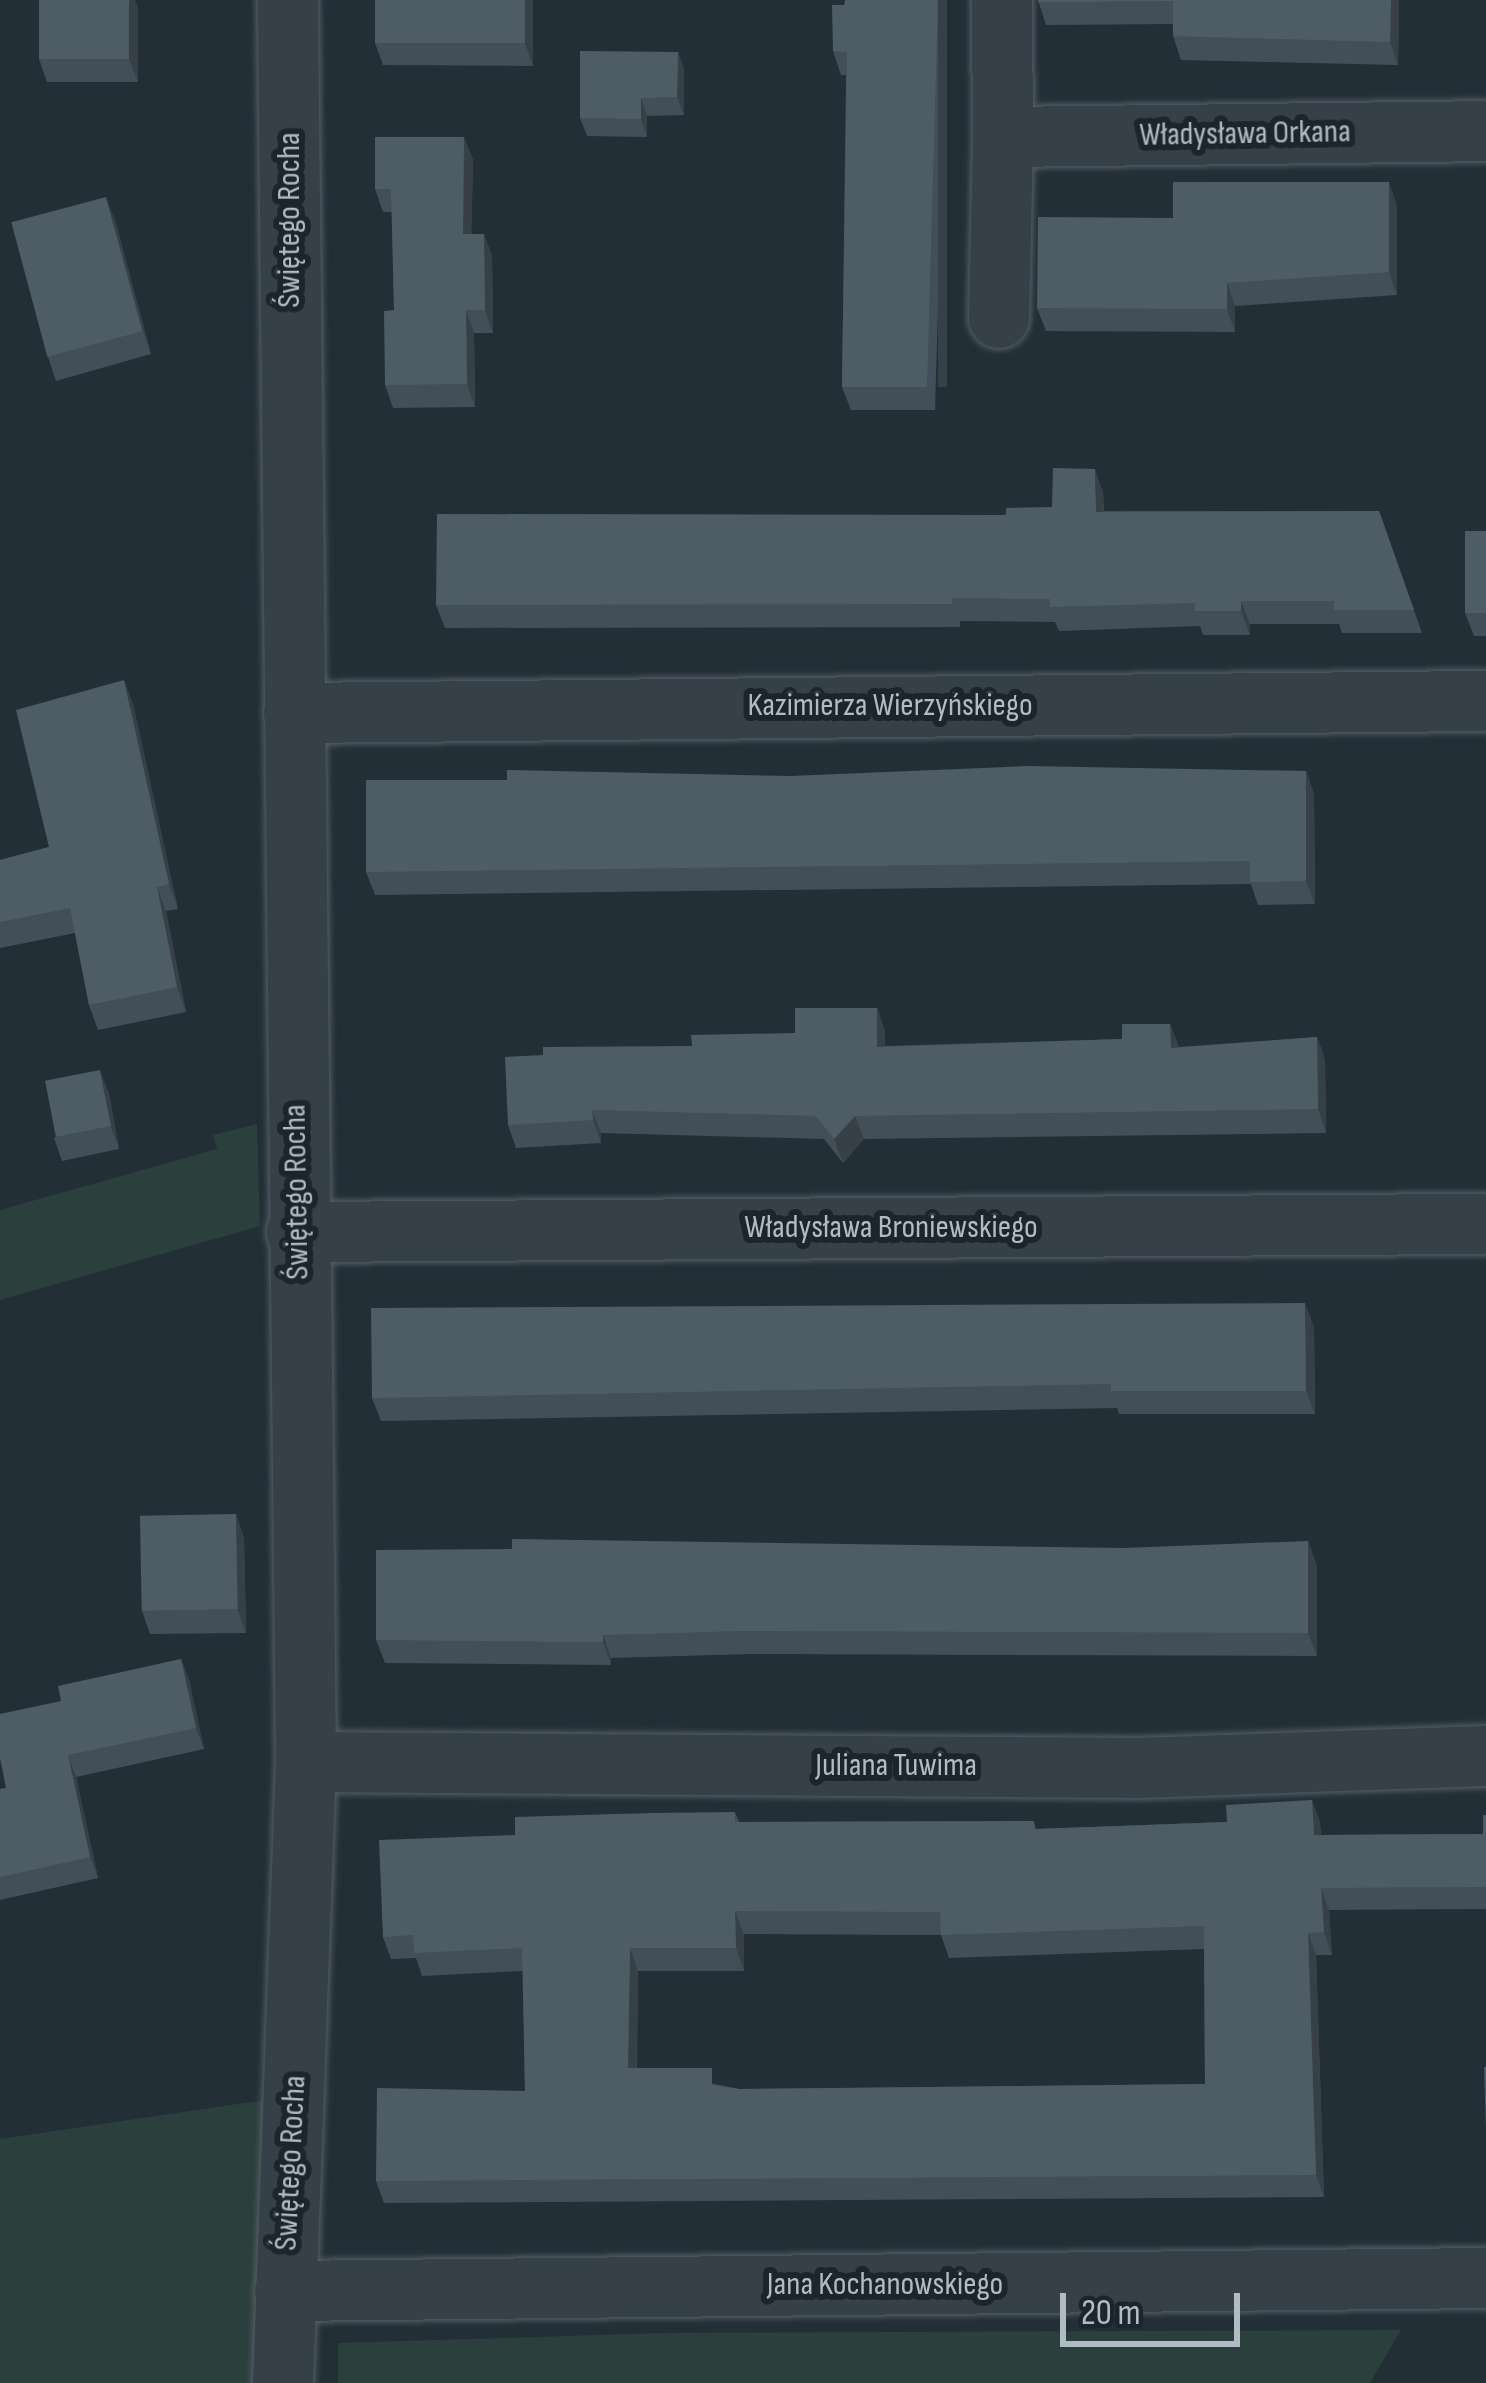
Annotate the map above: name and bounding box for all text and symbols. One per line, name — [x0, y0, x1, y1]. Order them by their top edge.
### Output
street label: Władysława Orkana — [1139, 112, 1351, 156]
street label: Świętego Rocha — [270, 132, 310, 308]
street label: Kazimierza Wierzyńskiego — [747, 686, 1033, 726]
street label: Świętego Rocha — [276, 1104, 318, 1280]
street label: Władysława Broniewskiego — [744, 1208, 1038, 1248]
street label: Juliana Tuwima — [815, 1746, 977, 1786]
street label: Świętego Rocha — [267, 2074, 315, 2252]
street label: Jana Kochanowskiego — [767, 2265, 1003, 2305]
scale bar — [1066, 2269, 1246, 2343]
text: 20 m — [1081, 2292, 1141, 2335]

